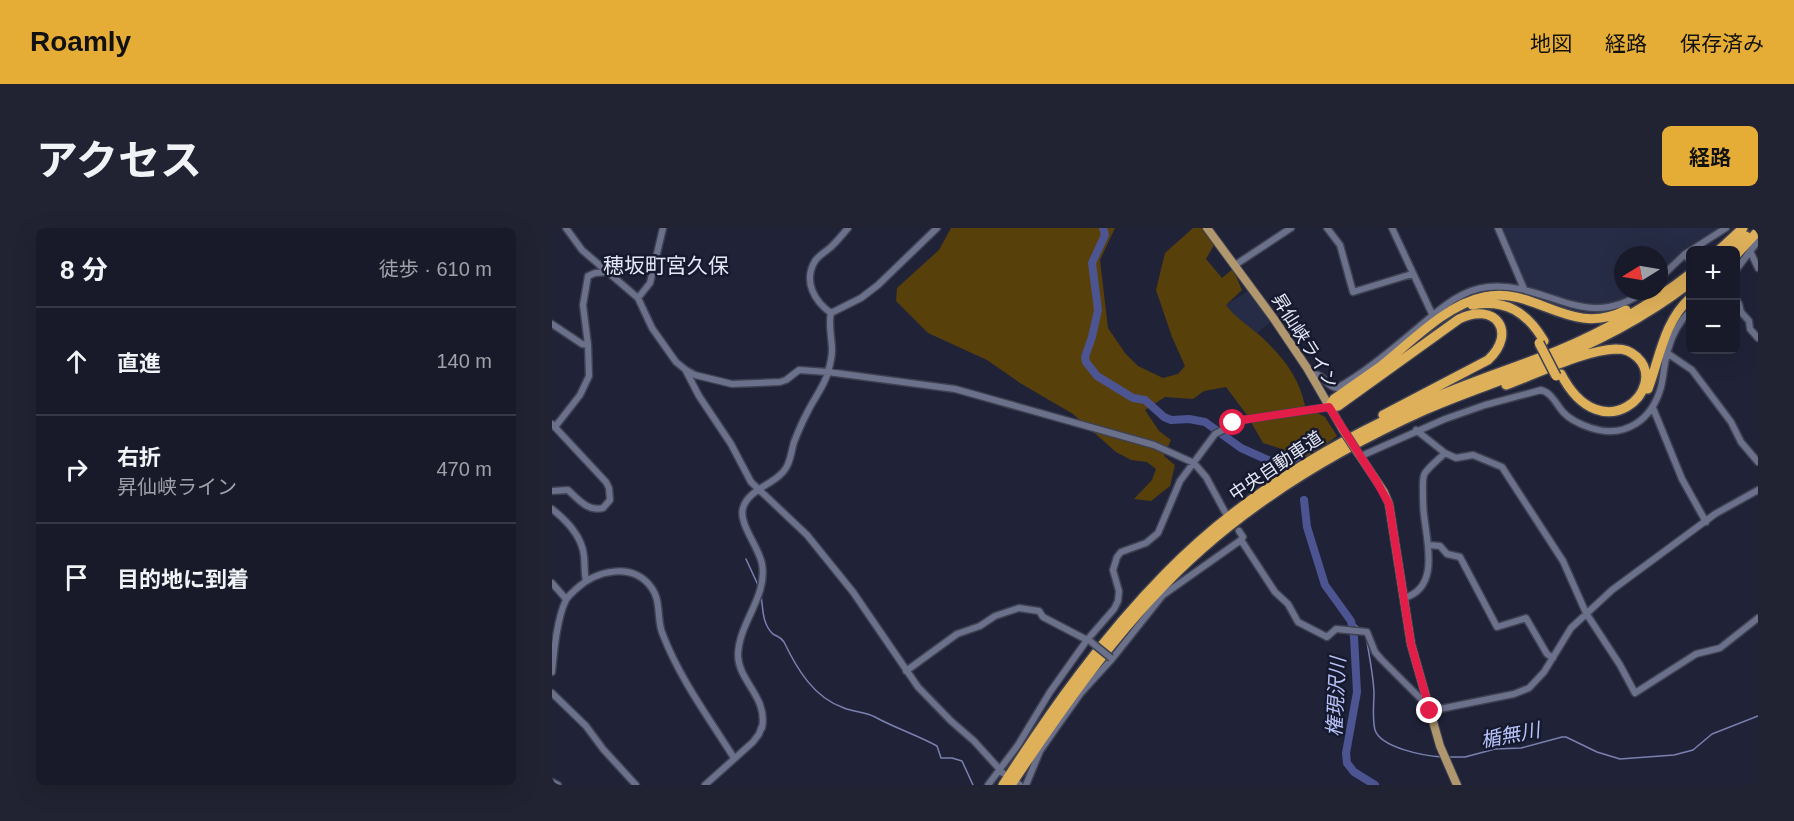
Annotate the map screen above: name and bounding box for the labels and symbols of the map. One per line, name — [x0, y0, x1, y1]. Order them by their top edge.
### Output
north arrow — [1614, 246, 1668, 300]
district label: 穂坂町宮久保 — [603, 254, 729, 277]
street label: 昇仙峡ライン — [1268, 290, 1342, 392]
route start — [1219, 409, 1245, 435]
street label: 中央自動車道 — [1226, 428, 1326, 504]
water label: 権現沢川 — [1323, 654, 1349, 738]
route end — [1416, 697, 1442, 723]
water label: 楯無川 — [1478, 718, 1544, 752]

